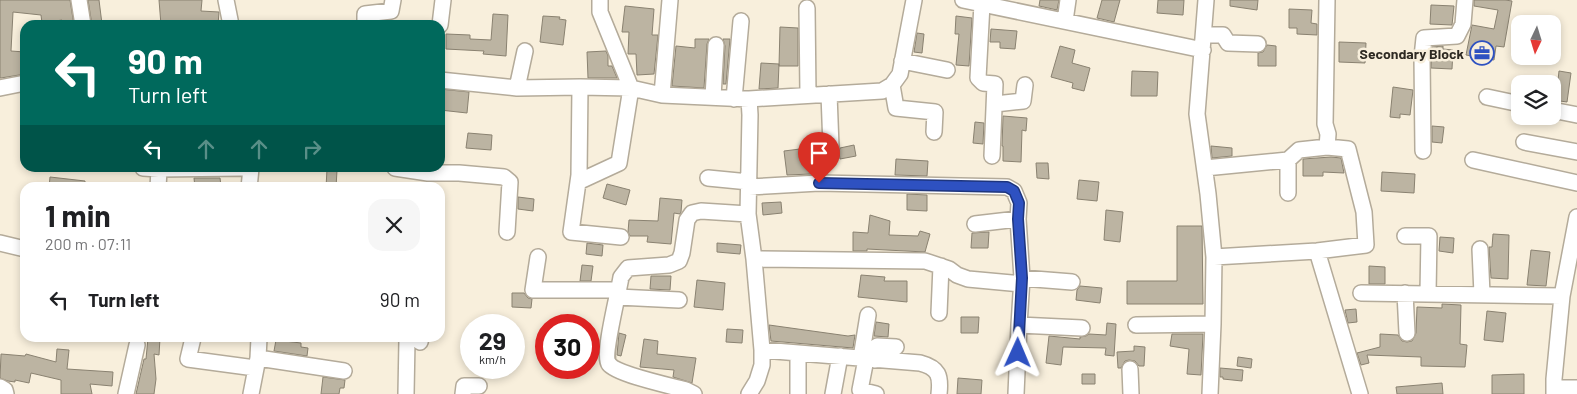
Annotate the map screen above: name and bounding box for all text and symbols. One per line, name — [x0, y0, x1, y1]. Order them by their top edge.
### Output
north arrow — [1511, 15, 1561, 65]
map controls — [1511, 15, 1561, 125]
text: 90 m — [128, 39, 203, 81]
icon: left — [45, 40, 110, 105]
office icon: Secondary Block — [1469, 40, 1495, 66]
place label: Secondary Block — [1360, 45, 1465, 62]
button: layers — [1511, 75, 1561, 125]
text: Turn left — [128, 81, 208, 107]
pin — [798, 132, 840, 183]
icon: left — [139, 135, 167, 163]
icon: ahead — [192, 135, 220, 163]
icon: ahead — [245, 135, 273, 163]
icon: right — [298, 135, 326, 163]
icon: arrive — [805, 139, 833, 167]
text: 1 min — [45, 197, 111, 233]
button: close — [368, 199, 420, 251]
text: 200 m · 07:11 — [45, 234, 131, 253]
icon: left — [45, 286, 73, 314]
text: Turn left — [88, 288, 159, 311]
text: 90 m — [380, 288, 420, 311]
speed limit sign: 30 — [535, 314, 600, 379]
text: 29 — [479, 325, 506, 355]
position arrow — [991, 326, 1043, 378]
text: km/h — [479, 352, 506, 366]

